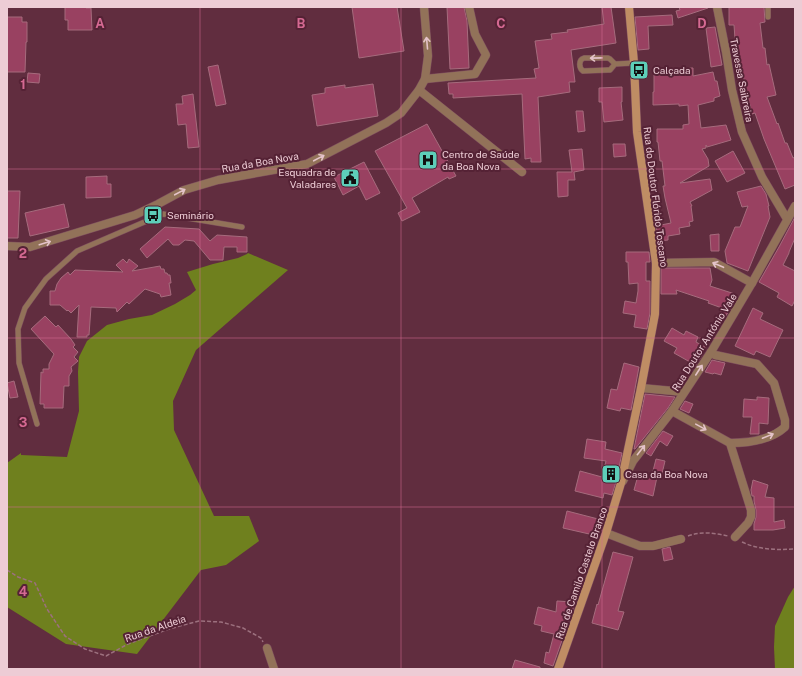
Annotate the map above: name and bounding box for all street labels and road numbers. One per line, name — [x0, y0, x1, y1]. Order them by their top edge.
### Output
street label: Travessa Saibreira — [728, 37, 756, 123]
street label: Rua do Doutor Flórido Toscano — [641, 126, 671, 268]
street label: Rua da Boa Nova — [221, 149, 299, 175]
street label: Rua Doutor António Vale — [669, 291, 739, 393]
street label: Rua de Camilo Castelo Branco — [553, 505, 609, 641]
street label: Rua da Aldeia — [123, 612, 187, 644]

